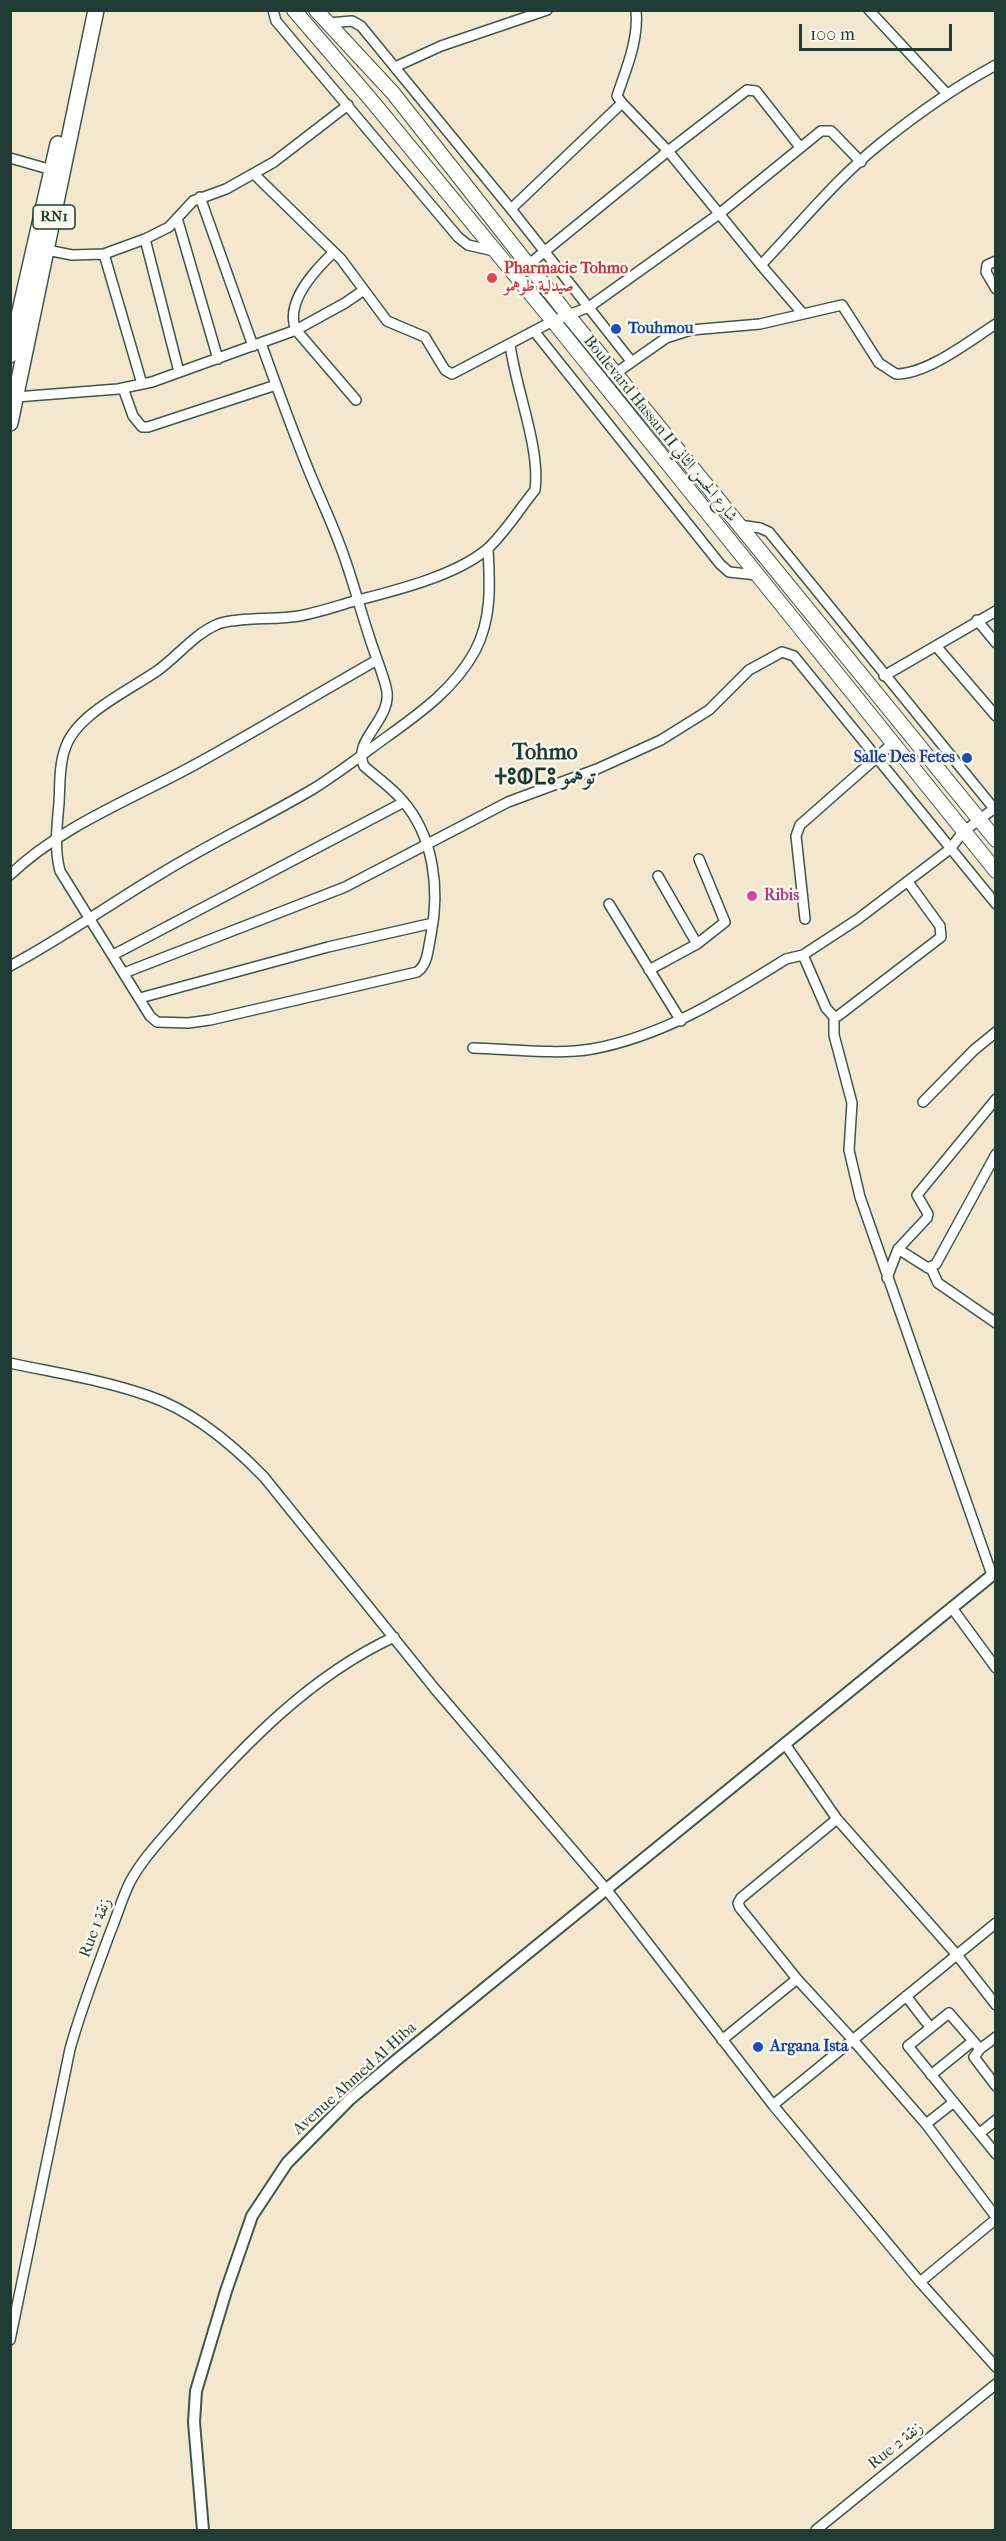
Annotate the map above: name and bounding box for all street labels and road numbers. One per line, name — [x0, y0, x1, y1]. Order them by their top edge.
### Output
road number: RN1 — [33, 205, 75, 229]
street label: Boulevard Hassan II شارع الحسن الثاني — [579, 332, 741, 526]
street label: Rue 1 زنقة — [76, 1895, 116, 1961]
street label: Avenue Ahmed Al-Hiba — [289, 2018, 421, 2140]
street label: Rue 2 زنقة — [865, 2418, 927, 2474]

